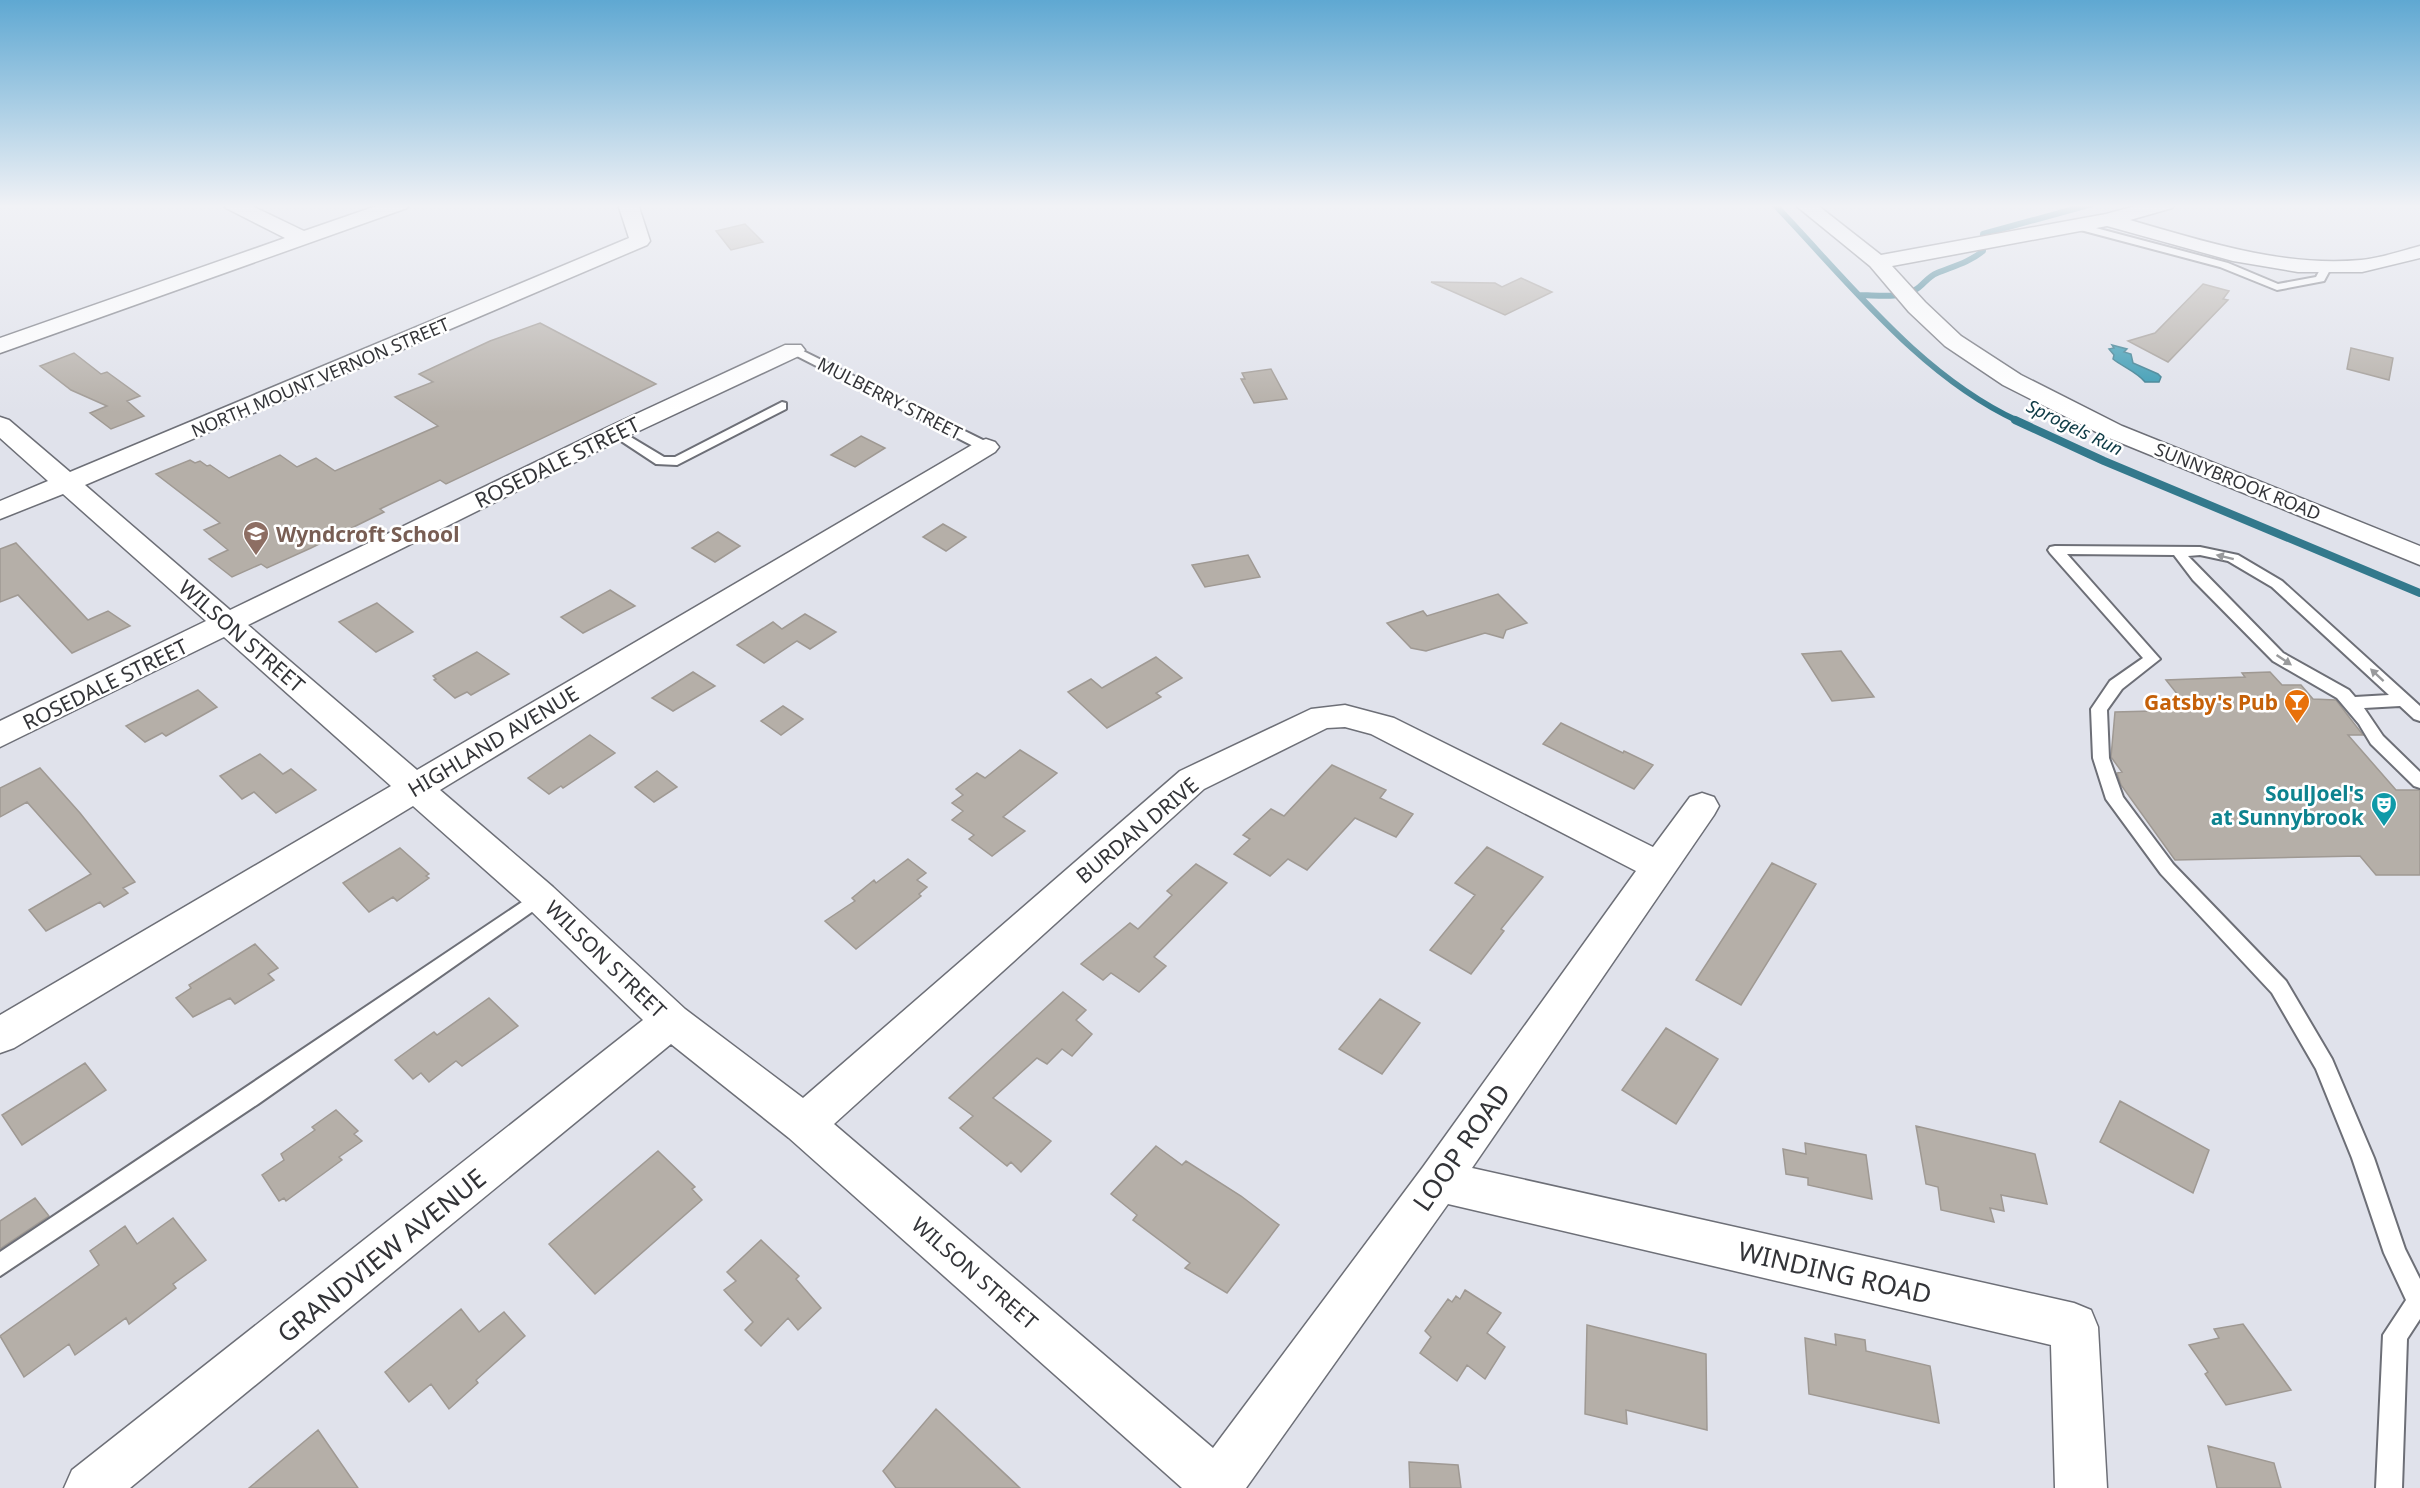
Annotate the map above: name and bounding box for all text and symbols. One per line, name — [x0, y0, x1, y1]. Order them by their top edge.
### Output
street label: NORTH MOUNT VERNON STREET — [187, 312, 453, 442]
street label: MULBERRY STREET — [814, 351, 966, 445]
water label: Sprogels Run — [2023, 393, 2127, 461]
street label: ROSEDALE STREET — [470, 410, 645, 514]
street label: SUNNYBROOK ROAD — [2151, 437, 2325, 525]
school or university icon: Wyndcroft School — [241, 519, 271, 557]
place label: Wyndcroft School — [276, 520, 459, 548]
one-way arrow — [2215, 551, 2234, 561]
street label: WILSON STREET — [173, 574, 311, 699]
street label: ROSEDALE STREET — [18, 632, 193, 736]
one-way arrow — [2276, 654, 2292, 665]
one-way arrow — [2370, 669, 2385, 682]
street label: HIGHLAND AVENUE — [402, 679, 584, 803]
bar icon: Gatsby's Pub — [2282, 687, 2312, 725]
place label: Gatsby's Pub — [2144, 688, 2278, 716]
street label: BURDAN DRIVE — [1070, 771, 1204, 889]
place label: SoulJoel's at Sunnybrook — [2211, 779, 2365, 831]
theatre icon: SoulJoel's at Sunnybrook — [2369, 790, 2399, 828]
street label: WILSON STREET — [539, 894, 673, 1024]
street label: LOOP ROAD — [1404, 1076, 1518, 1218]
street label: GRANDVIEW AVENUE — [269, 1160, 493, 1350]
street label: WILSON STREET — [906, 1211, 1044, 1336]
street label: WINDING ROAD — [1735, 1232, 1935, 1312]

